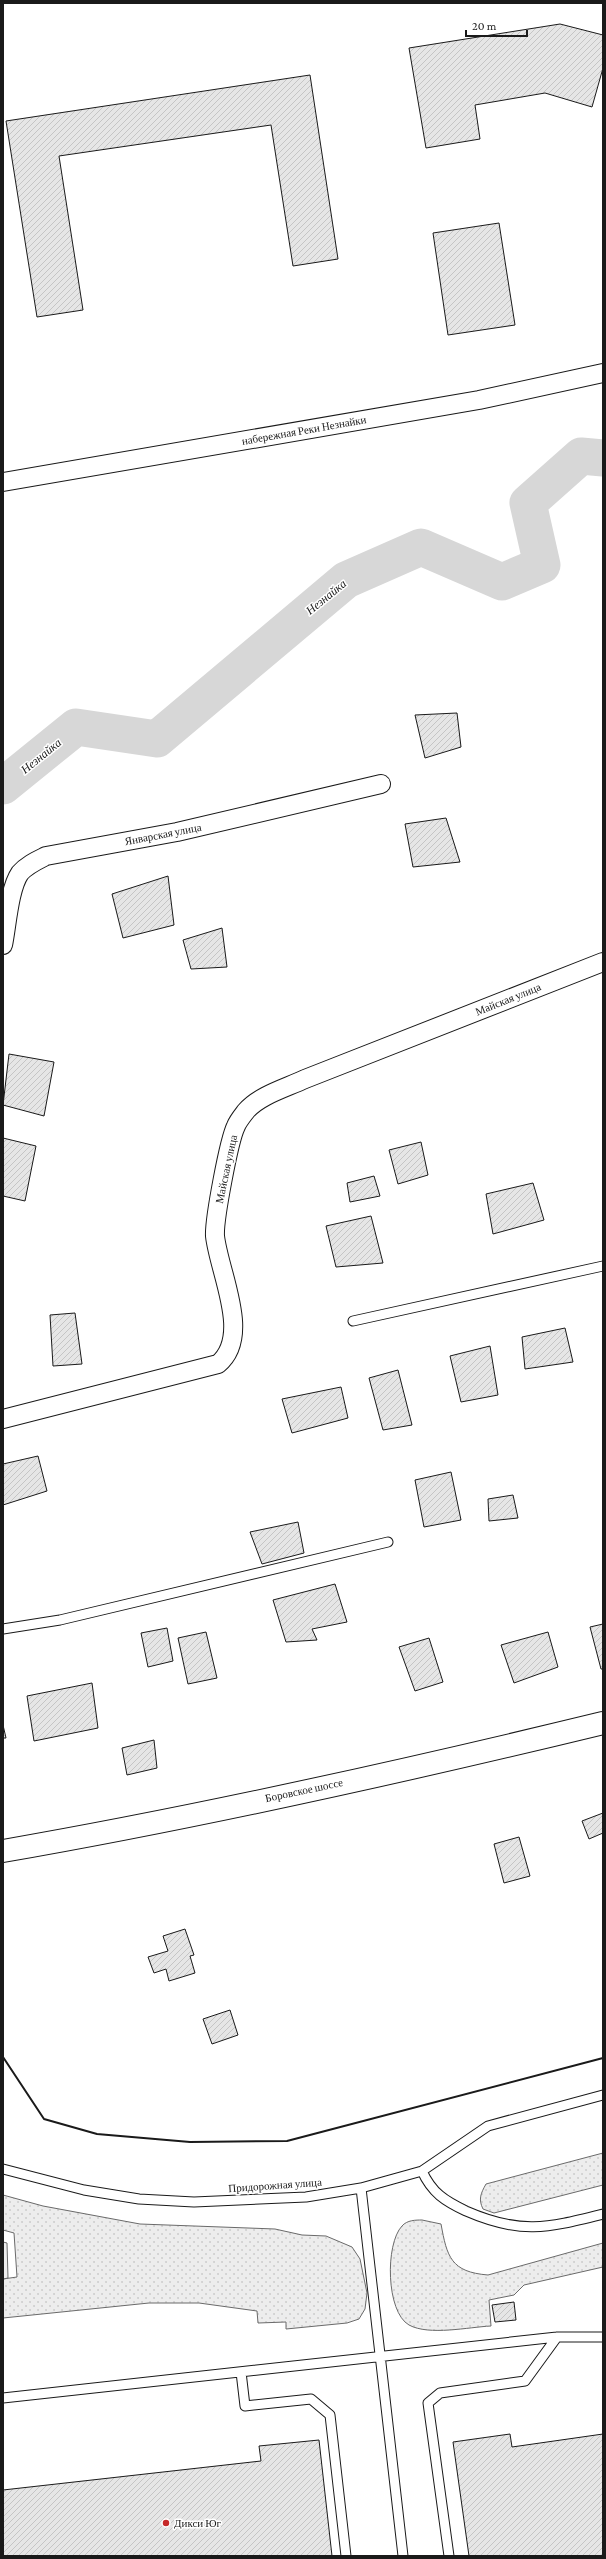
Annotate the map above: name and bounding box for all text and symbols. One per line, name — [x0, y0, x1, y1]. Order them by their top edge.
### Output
scale bar — [466, 12, 527, 38]
text: 20 m — [472, 19, 497, 33]
street label: набережная Реки Незнайки — [241, 413, 367, 447]
water label: Незнайка — [302, 577, 349, 618]
water label: Незнайка — [17, 736, 64, 777]
street label: Январская улица — [124, 821, 202, 847]
street label: Майская улица — [473, 980, 543, 1018]
street label: Майская улица — [213, 1134, 239, 1204]
street label: Боровское шоссе — [264, 1776, 344, 1804]
street label: Придорожная улица — [228, 2176, 322, 2194]
place label: Дикси Юг — [174, 2517, 222, 2529]
marker: Дикси Юг — [161, 2518, 171, 2528]

